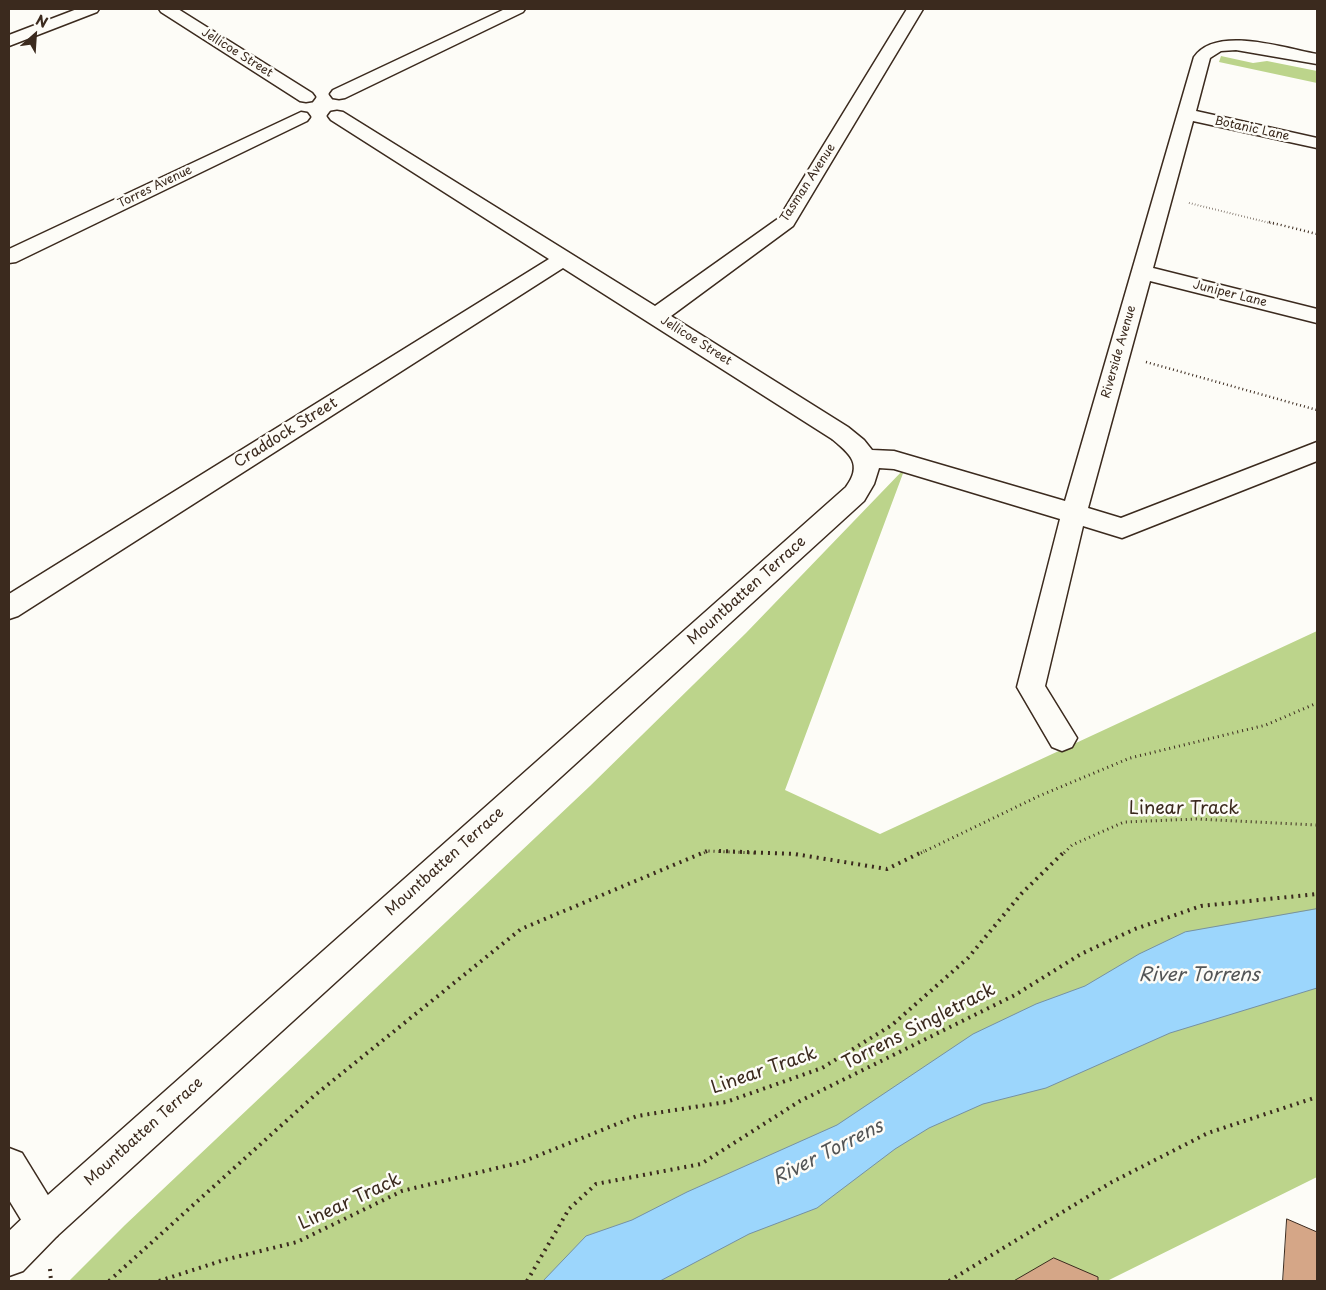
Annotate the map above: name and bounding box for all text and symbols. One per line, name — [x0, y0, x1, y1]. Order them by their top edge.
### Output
text: N — [32, 9, 51, 33]
north arrow — [10, 10, 60, 60]
street label: Jellicoe Street — [199, 25, 275, 81]
street label: Botanic Lane — [1213, 114, 1291, 144]
street label: Tasman Avenue — [777, 141, 839, 225]
street label: Torres Avenue — [116, 163, 194, 211]
street label: Juniper Lane — [1191, 278, 1269, 310]
street label: Riverside Avenue — [1099, 304, 1139, 400]
street label: Jellicoe Street — [658, 313, 734, 369]
street label: Craddock Street — [231, 394, 341, 472]
street label: Mountbatten Terrace — [684, 533, 810, 649]
street label: Linear Track — [1129, 798, 1239, 820]
street label: Mountbatten Terrace — [382, 804, 508, 920]
water label: River Torrens — [1139, 965, 1259, 987]
street label: Torrens Singletrack — [839, 979, 999, 1075]
street label: Linear Track — [708, 1043, 820, 1099]
street label: Mountbatten Terrace — [81, 1074, 207, 1190]
water label: River Torrens — [769, 1115, 887, 1191]
street label: Linear Track — [295, 1169, 405, 1235]

